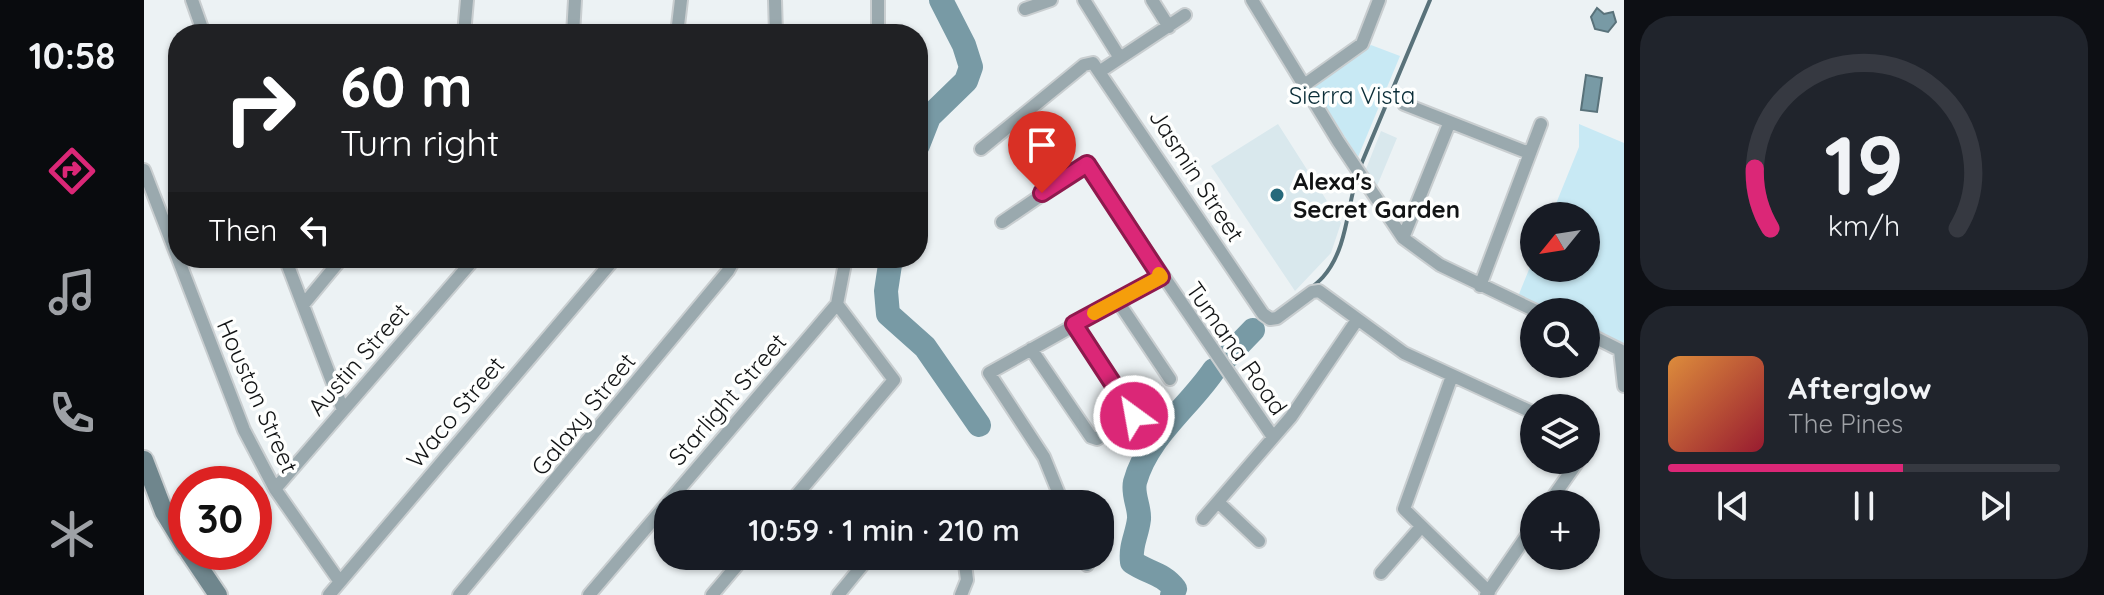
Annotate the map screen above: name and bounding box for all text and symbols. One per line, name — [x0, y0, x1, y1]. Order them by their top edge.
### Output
text: 10:58 — [29, 33, 115, 78]
text: 60 m — [340, 51, 473, 121]
icon: right — [208, 56, 312, 160]
park label: Sierra Vista — [1289, 80, 1415, 110]
street label: Jasmin Street — [1143, 103, 1251, 247]
pin — [1008, 111, 1076, 193]
text: 19 — [1824, 111, 1904, 215]
text: Turn right — [340, 120, 499, 165]
icon: arrive — [1020, 123, 1064, 167]
icon: directions — [44, 143, 100, 199]
place label: Alexa's Secret Garden — [1293, 166, 1460, 224]
marker: Alexa's Secret Garden — [1268, 186, 1286, 204]
north arrow — [1520, 202, 1600, 282]
map controls — [1520, 202, 1600, 570]
text: km/h — [1828, 207, 1900, 243]
icon: left — [293, 208, 337, 252]
text: Then — [208, 211, 277, 249]
icon: music — [44, 264, 100, 320]
street label: Tumana Road — [1180, 275, 1294, 421]
street label: Austin Street — [301, 297, 415, 421]
button: search — [1520, 298, 1600, 378]
street label: Houston Street — [211, 314, 305, 478]
street label: Starlight Street — [662, 327, 792, 471]
street label: Galaxy Street — [524, 347, 642, 481]
street label: Waco Street — [400, 350, 510, 474]
text: Afterglow — [1788, 369, 1931, 407]
position arrow — [1092, 374, 1176, 458]
icon: phone — [44, 385, 100, 441]
button: layers — [1520, 394, 1600, 474]
text: The Pines — [1788, 407, 1903, 440]
speed limit sign: 30 — [168, 466, 272, 570]
icon: previous — [1711, 484, 1755, 528]
icon: pause — [1842, 484, 1886, 528]
icon: next — [1973, 484, 2017, 528]
button: + — [1520, 490, 1600, 570]
icon: climate — [44, 506, 100, 562]
text: 10:59 · 1 min · 210 m — [748, 511, 1020, 549]

